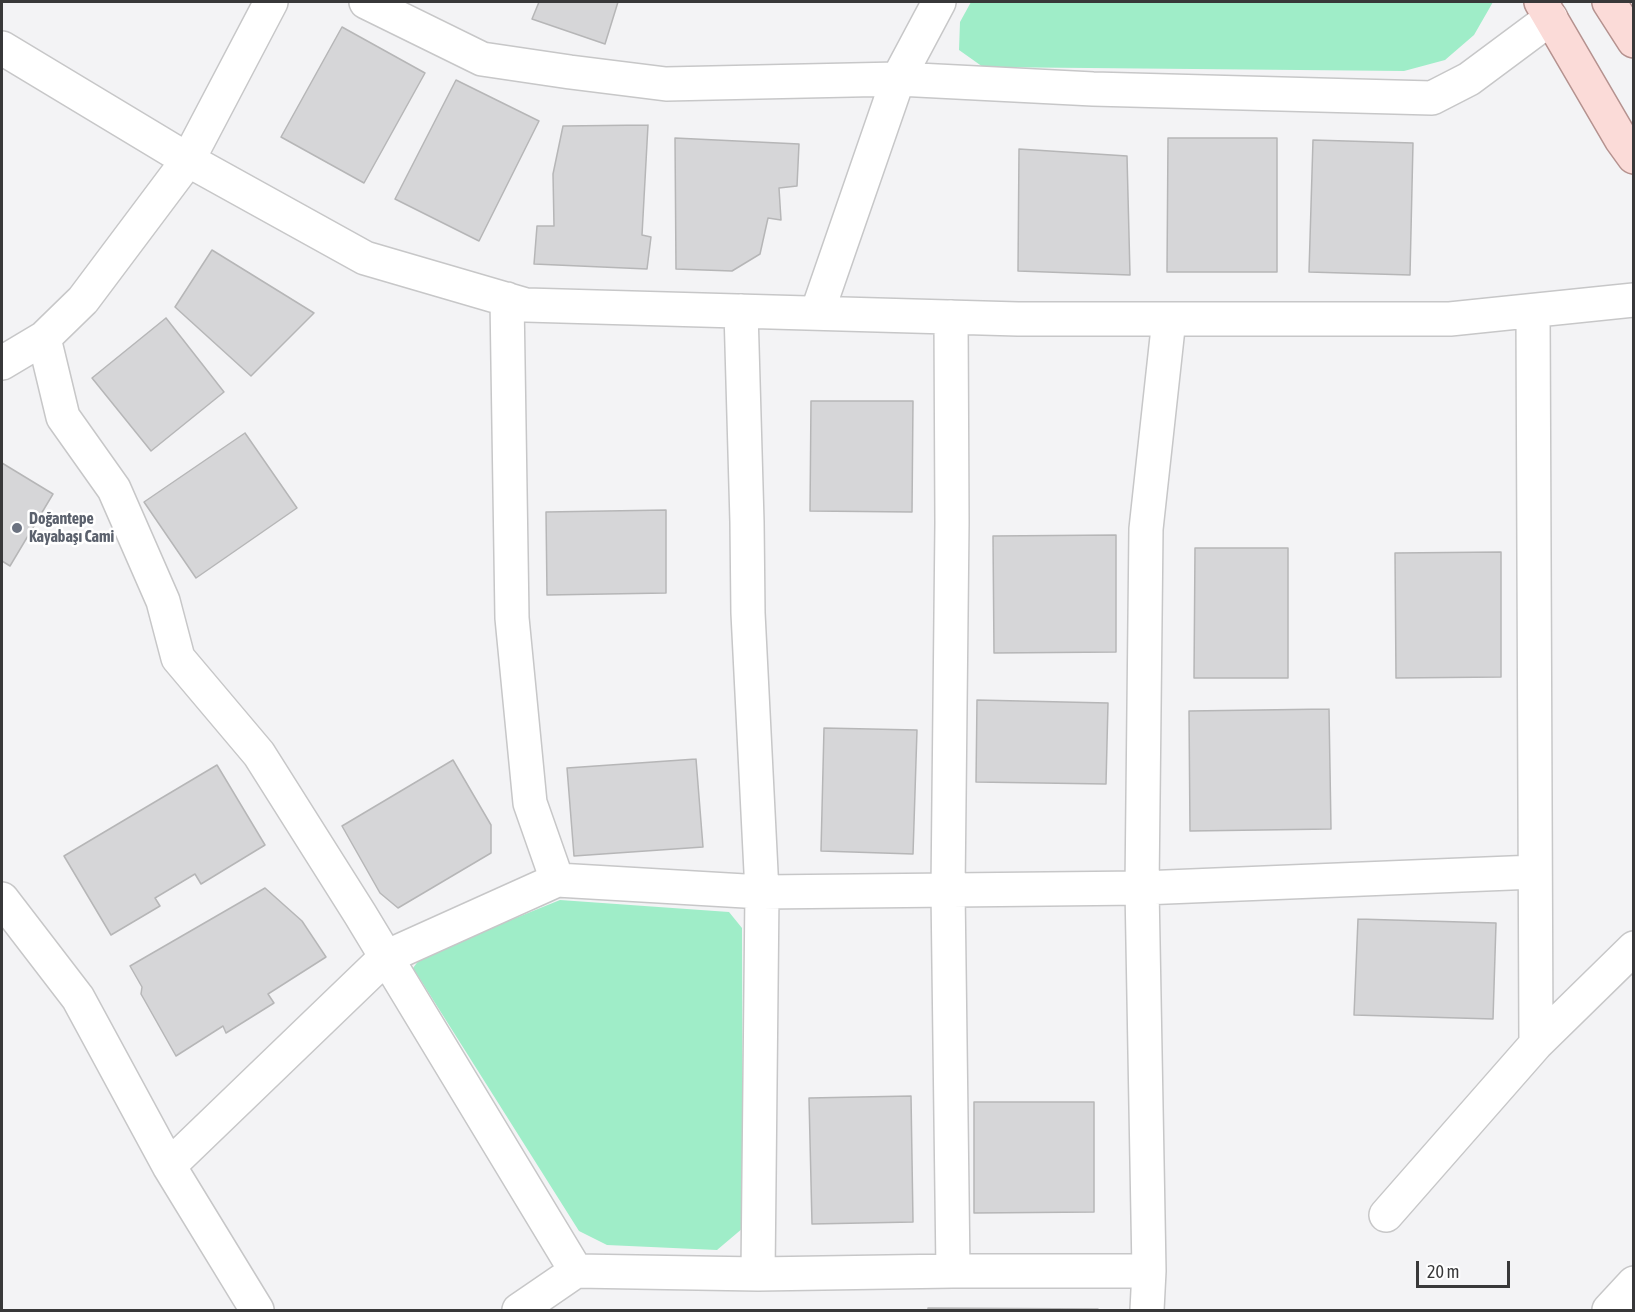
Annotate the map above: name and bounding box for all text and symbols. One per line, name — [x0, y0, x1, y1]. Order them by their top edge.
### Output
place label: Doğantepe Kayabaşı Cami — [29, 509, 114, 547]
marker: Doğantepe Kayabaşı Cami — [10, 521, 24, 535]
scale bar — [1419, 1249, 1514, 1287]
text: 20 m — [1427, 1261, 1459, 1282]

